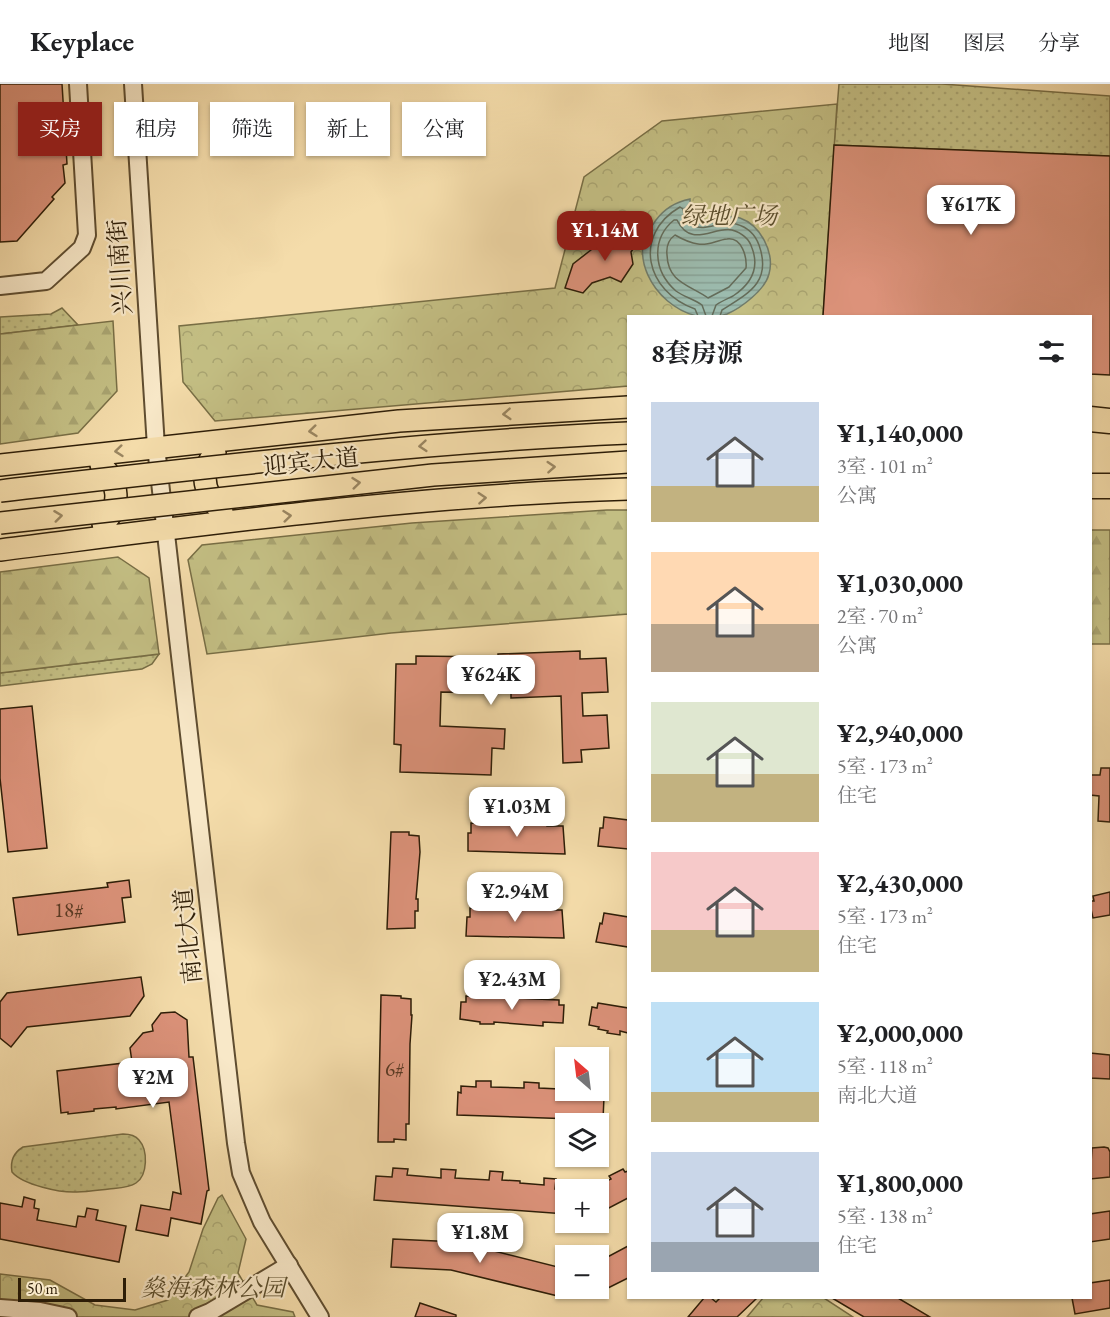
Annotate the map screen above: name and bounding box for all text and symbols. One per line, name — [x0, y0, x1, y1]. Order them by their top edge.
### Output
text: Keyplace — [30, 23, 134, 59]
text: 地图 — [888, 29, 930, 56]
text: 图层 — [963, 29, 1005, 56]
text: 分享 — [1038, 29, 1080, 56]
chip: 买房 — [18, 102, 102, 156]
chip: 租房 — [114, 102, 198, 156]
chip: 筛选 — [210, 102, 294, 156]
chip: 新上 — [306, 102, 390, 156]
chip: 公寓 — [402, 102, 486, 156]
pin: ¥617K — [929, 185, 1013, 236]
text: ¥617K — [941, 191, 1001, 217]
park label: 绿地广场 — [681, 200, 779, 231]
pin: ¥1.14M — [556, 211, 654, 262]
text: ¥1.14M — [571, 217, 639, 243]
street label: 兴川南街 — [101, 218, 138, 316]
icon: filters — [1035, 335, 1068, 368]
text: 8套房源 — [651, 336, 743, 370]
one-way arrow — [503, 408, 512, 421]
text: ¥1,140,000 — [837, 416, 963, 450]
one-way arrow — [308, 424, 318, 436]
icon: home — [699, 426, 771, 498]
one-way arrow — [419, 439, 428, 452]
street label: 迎宾大道 — [262, 441, 360, 482]
one-way arrow — [115, 445, 124, 457]
text: 3室 · 101 m² — [837, 453, 933, 479]
one-way arrow — [546, 460, 555, 473]
one-way arrow — [352, 477, 361, 490]
text: 公寓 — [837, 482, 877, 508]
one-way arrow — [477, 491, 486, 504]
one-way arrow — [283, 510, 292, 523]
one-way arrow — [54, 511, 63, 523]
text: ¥1,030,000 — [837, 566, 963, 600]
icon: home — [699, 576, 771, 648]
text: 2室 · 70 m² — [837, 603, 923, 629]
text: 公寓 — [837, 632, 877, 658]
pin: ¥624K — [449, 655, 533, 706]
text: ¥624K — [461, 661, 521, 687]
text: ¥2,940,000 — [837, 716, 963, 750]
icon: home — [699, 726, 771, 798]
text: 5室 · 173 m² — [837, 753, 933, 779]
text: 住宅 — [837, 782, 877, 808]
pin: ¥1.03M — [468, 787, 566, 838]
text: ¥1.03M — [483, 793, 551, 819]
text: ¥2,430,000 — [837, 866, 963, 900]
pin: ¥2.94M — [466, 872, 564, 923]
icon: home — [699, 876, 771, 948]
text: ¥2.94M — [481, 878, 549, 904]
street label: 南北大道 — [167, 887, 208, 985]
house number: 18# — [54, 896, 84, 923]
text: 5室 · 173 m² — [837, 903, 933, 929]
text: 住宅 — [837, 932, 877, 958]
pin: ¥2.43M — [463, 960, 561, 1011]
text: ¥2.43M — [478, 966, 546, 992]
text: ¥2,000,000 — [837, 1016, 963, 1050]
icon: home — [699, 1026, 771, 1098]
north arrow — [555, 1047, 609, 1101]
map controls — [555, 1047, 609, 1299]
text: 5室 · 118 m² — [837, 1053, 933, 1079]
house number: 6# — [385, 1055, 405, 1082]
pin: ¥2M — [124, 1058, 182, 1109]
text: ¥2M — [132, 1064, 174, 1090]
text: 南北大道 — [837, 1082, 917, 1108]
button: layers — [555, 1113, 609, 1167]
text: ¥1,800,000 — [837, 1166, 963, 1200]
icon: home — [699, 1176, 771, 1248]
button: + — [555, 1179, 609, 1233]
text: 5室 · 138 m² — [837, 1203, 933, 1229]
pin: ¥1.8M — [438, 1213, 522, 1264]
text: ¥1.8M — [451, 1219, 509, 1245]
text: 住宅 — [837, 1232, 877, 1258]
button: − — [555, 1245, 609, 1299]
park label: 燊海森林公园 — [141, 1272, 289, 1303]
scale bar — [18, 1275, 126, 1302]
text: 50 m — [27, 1278, 58, 1299]

